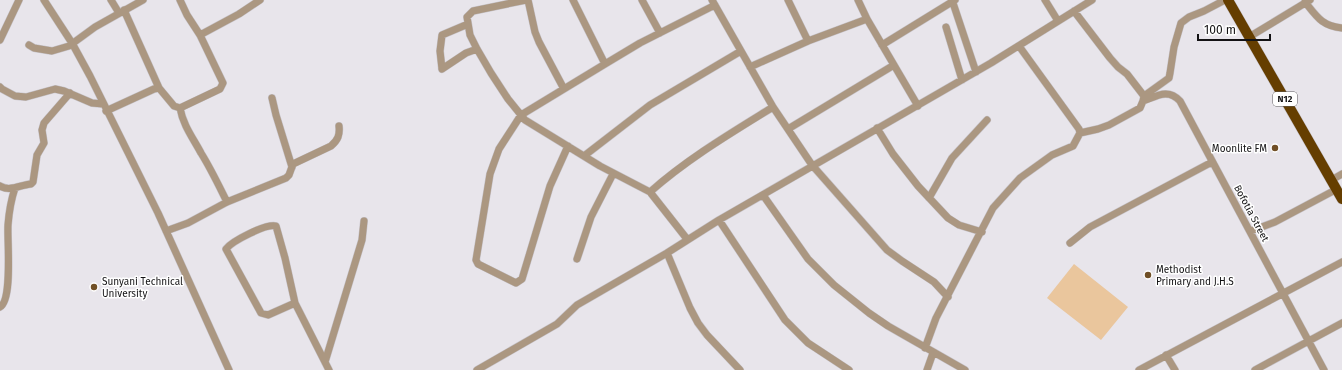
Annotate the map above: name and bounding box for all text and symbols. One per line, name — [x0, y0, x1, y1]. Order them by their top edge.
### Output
scale bar — [1198, 16, 1270, 42]
text: 100 m — [1204, 23, 1236, 37]
road number: N12 — [1273, 92, 1297, 106]
place label: Moonlite FM — [1212, 143, 1267, 155]
marker: Moonlite FM — [1270, 143, 1280, 153]
street label: Bofotia Street — [1231, 183, 1271, 244]
place label: Methodist Primary and J.H.S — [1156, 264, 1234, 288]
marker: Methodist Primary and J.H.S — [1143, 270, 1153, 280]
place label: Sunyani Technical University — [102, 276, 183, 300]
marker: Sunyani Technical University — [89, 282, 99, 292]

